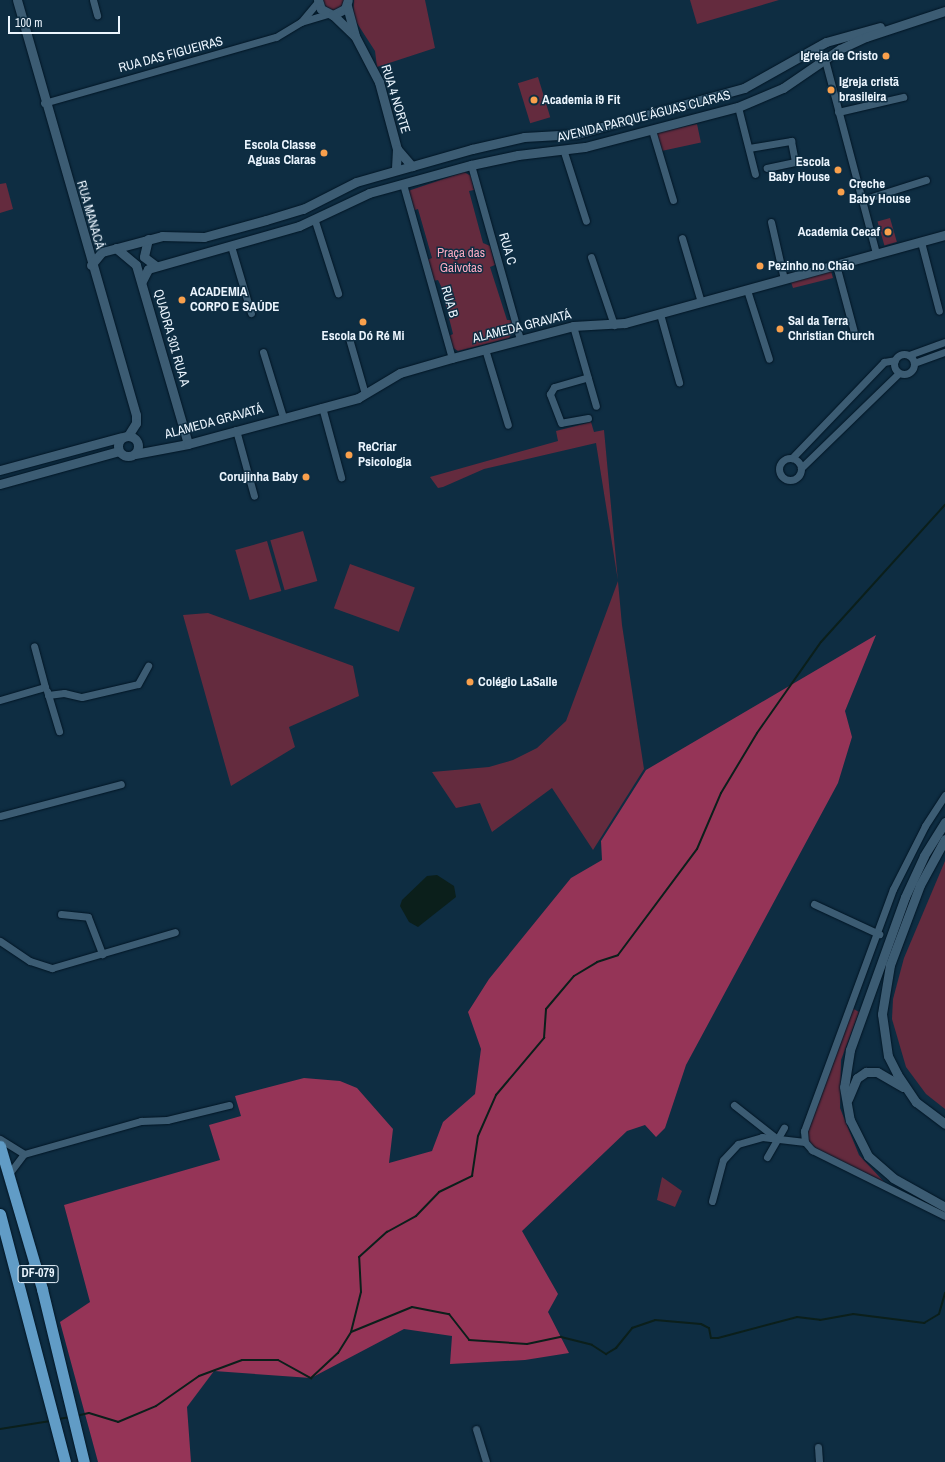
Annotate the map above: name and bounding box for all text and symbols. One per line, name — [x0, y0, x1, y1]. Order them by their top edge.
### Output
scale bar — [10, 8, 122, 34]
text: 100 m — [15, 15, 42, 31]
street label: RUA DAS FIGUEIRAS — [117, 34, 225, 76]
place label: Igreja de Cristo — [800, 48, 878, 64]
marker: Igreja de Cristo — [881, 51, 891, 61]
street label: RUA 4 NORTE — [377, 63, 413, 135]
place label: Igreja cristã brasileira — [839, 75, 899, 106]
marker: Igreja cristã brasileira — [826, 85, 836, 95]
street label: AVENIDA PARQUE ÁGUAS CLARAS — [555, 88, 733, 146]
place label: Academia i9 Fit — [542, 92, 620, 108]
marker: Academia i9 Fit — [529, 95, 539, 105]
place label: Escola Classe Aguas Claras — [244, 138, 316, 169]
marker: Escola Classe Aguas Claras — [319, 148, 329, 158]
place label: Escola Baby House — [768, 155, 830, 186]
marker: Escola Baby House — [833, 165, 843, 175]
place label: Creche Baby House — [849, 177, 911, 208]
street label: RUA MANACÁ — [73, 179, 107, 251]
marker: Creche Baby House — [836, 187, 846, 197]
place label: Academia Cecaf — [798, 224, 880, 240]
marker: Academia Cecaf — [883, 227, 893, 237]
street label: RUA C — [495, 231, 519, 267]
park label: Praça das Gaivotas — [437, 246, 485, 277]
place label: Pezinho no Chão — [768, 258, 854, 274]
marker: Pezinho no Chão — [755, 261, 765, 271]
street label: RUA B — [437, 284, 461, 320]
place label: ACADEMIA CORPO E SAÚDE — [190, 285, 279, 316]
street label: QUADRA 301 RUA A — [149, 287, 193, 389]
marker: ACADEMIA CORPO E SAÚDE — [177, 295, 187, 305]
street label: ALAMEDA GRAVATÁ — [471, 307, 573, 347]
place label: Sal da Terra Christian Church — [788, 314, 874, 345]
marker: Escola Dó Ré Mi — [358, 317, 368, 327]
marker: Sal da Terra Christian Church — [775, 324, 785, 334]
place label: Escola Dó Ré Mi — [322, 328, 404, 344]
street label: ALAMEDA GRAVATÁ — [163, 401, 265, 443]
place label: ReCriar Psicologia — [358, 440, 411, 471]
marker: ReCriar Psicologia — [343, 449, 355, 461]
place label: Corujinha Baby — [219, 469, 298, 485]
marker: Corujinha Baby — [301, 472, 311, 482]
place label: Colégio LaSalle — [478, 674, 557, 690]
marker: Colégio LaSalle — [465, 677, 475, 687]
road number: DF-079 — [17, 1264, 59, 1284]

